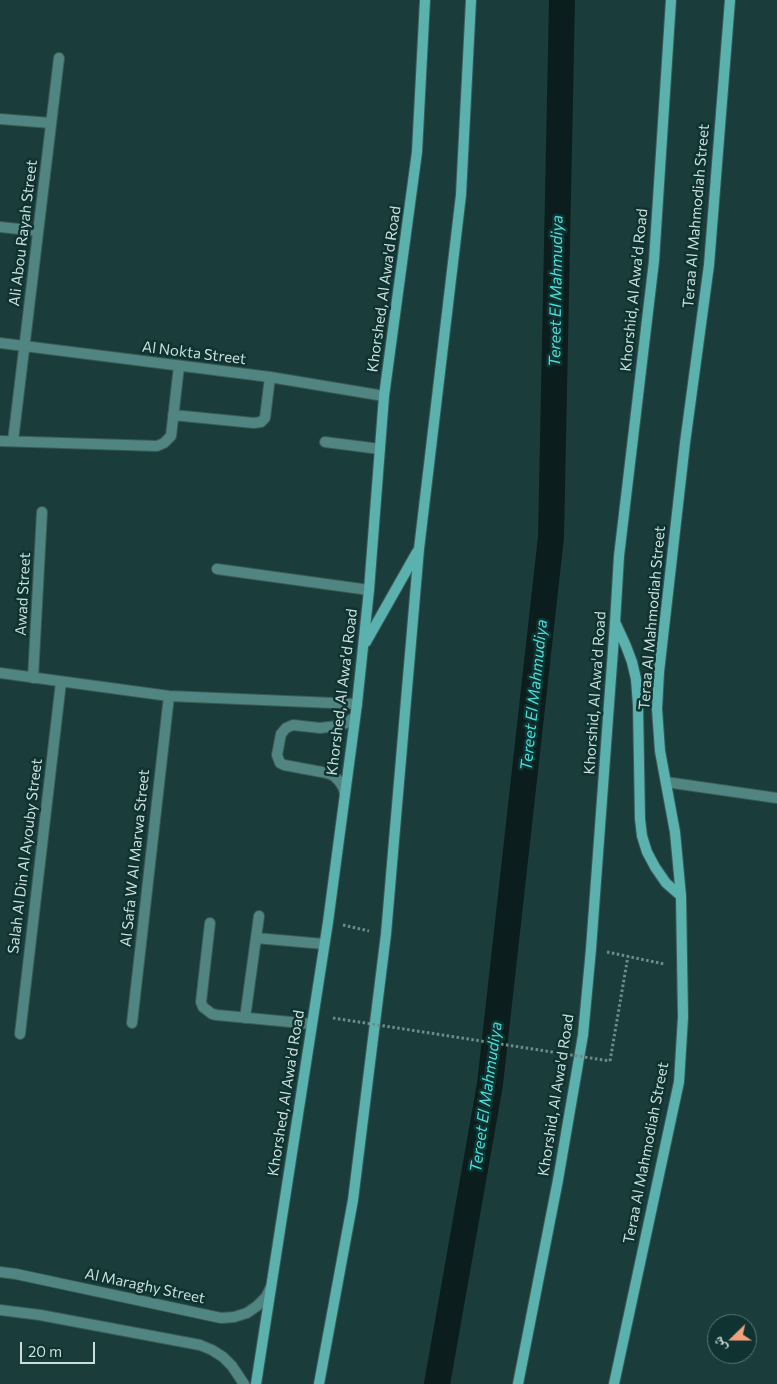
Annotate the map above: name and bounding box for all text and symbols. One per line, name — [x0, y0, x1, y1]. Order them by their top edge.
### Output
street label: Teraa Al Mahmodiah Street — [679, 123, 713, 309]
street label: Ali Abou Rayah Street — [5, 159, 41, 307]
street label: Khorshed, Al Awa'd Road — [363, 205, 405, 373]
street label: Khorshid, Al Awa'd Road — [616, 208, 652, 372]
water label: Tereet El Mahmudiya — [545, 215, 567, 367]
street label: Al Nokta Street — [141, 338, 247, 368]
street label: Teraa Al Mahmodiah Street — [635, 525, 669, 711]
street label: Awad Street — [12, 552, 34, 636]
street label: Khorshed, Al Awa'd Road — [323, 608, 361, 776]
street label: Khorshid, Al Awa'd Road — [580, 611, 610, 775]
water label: Tereet El Mahmudiya — [517, 618, 551, 772]
street label: Salah Al Din Al Ayouby Street — [4, 757, 46, 955]
street label: Al Safa W Al Marwa Street — [117, 768, 153, 948]
street label: Khorshed, Al Awa'd Road — [264, 1009, 308, 1177]
street label: Khorshid, Al Awa'd Road — [534, 1013, 578, 1177]
water label: Tereet El Mahmudiya — [466, 1020, 506, 1174]
street label: Teraa Al Mahmodiah Street — [620, 1061, 672, 1245]
street label: Al Maraghy Street — [83, 1264, 207, 1308]
north arrow — [707, 1314, 757, 1364]
scale bar — [22, 1332, 98, 1364]
text: ش — [708, 1334, 729, 1355]
text: 20 m — [28, 1342, 62, 1360]

